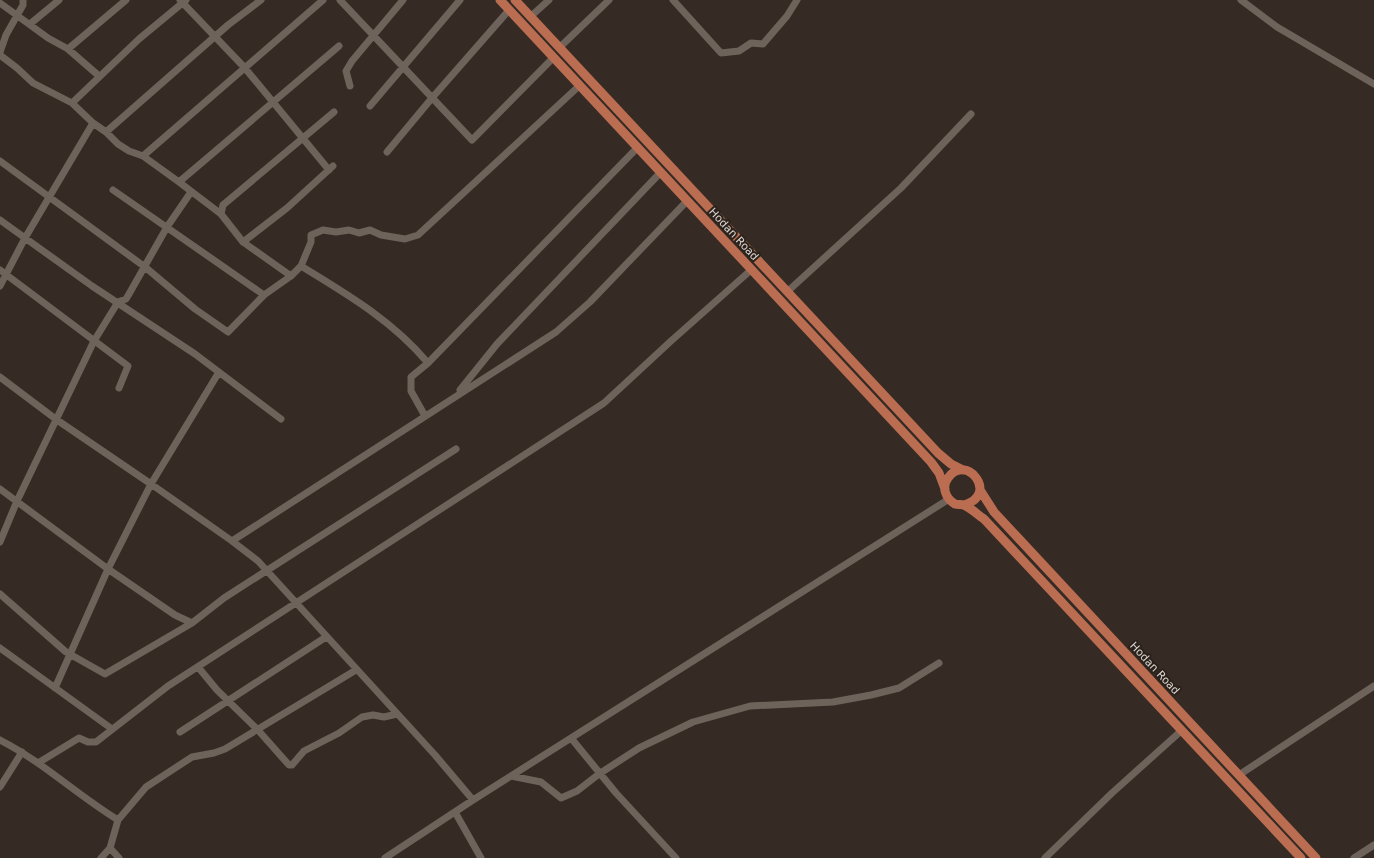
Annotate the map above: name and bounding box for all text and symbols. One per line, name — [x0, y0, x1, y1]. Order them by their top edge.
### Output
street label: Hodan Road — [706, 205, 761, 263]
street label: Hodan Road — [1127, 639, 1182, 697]

